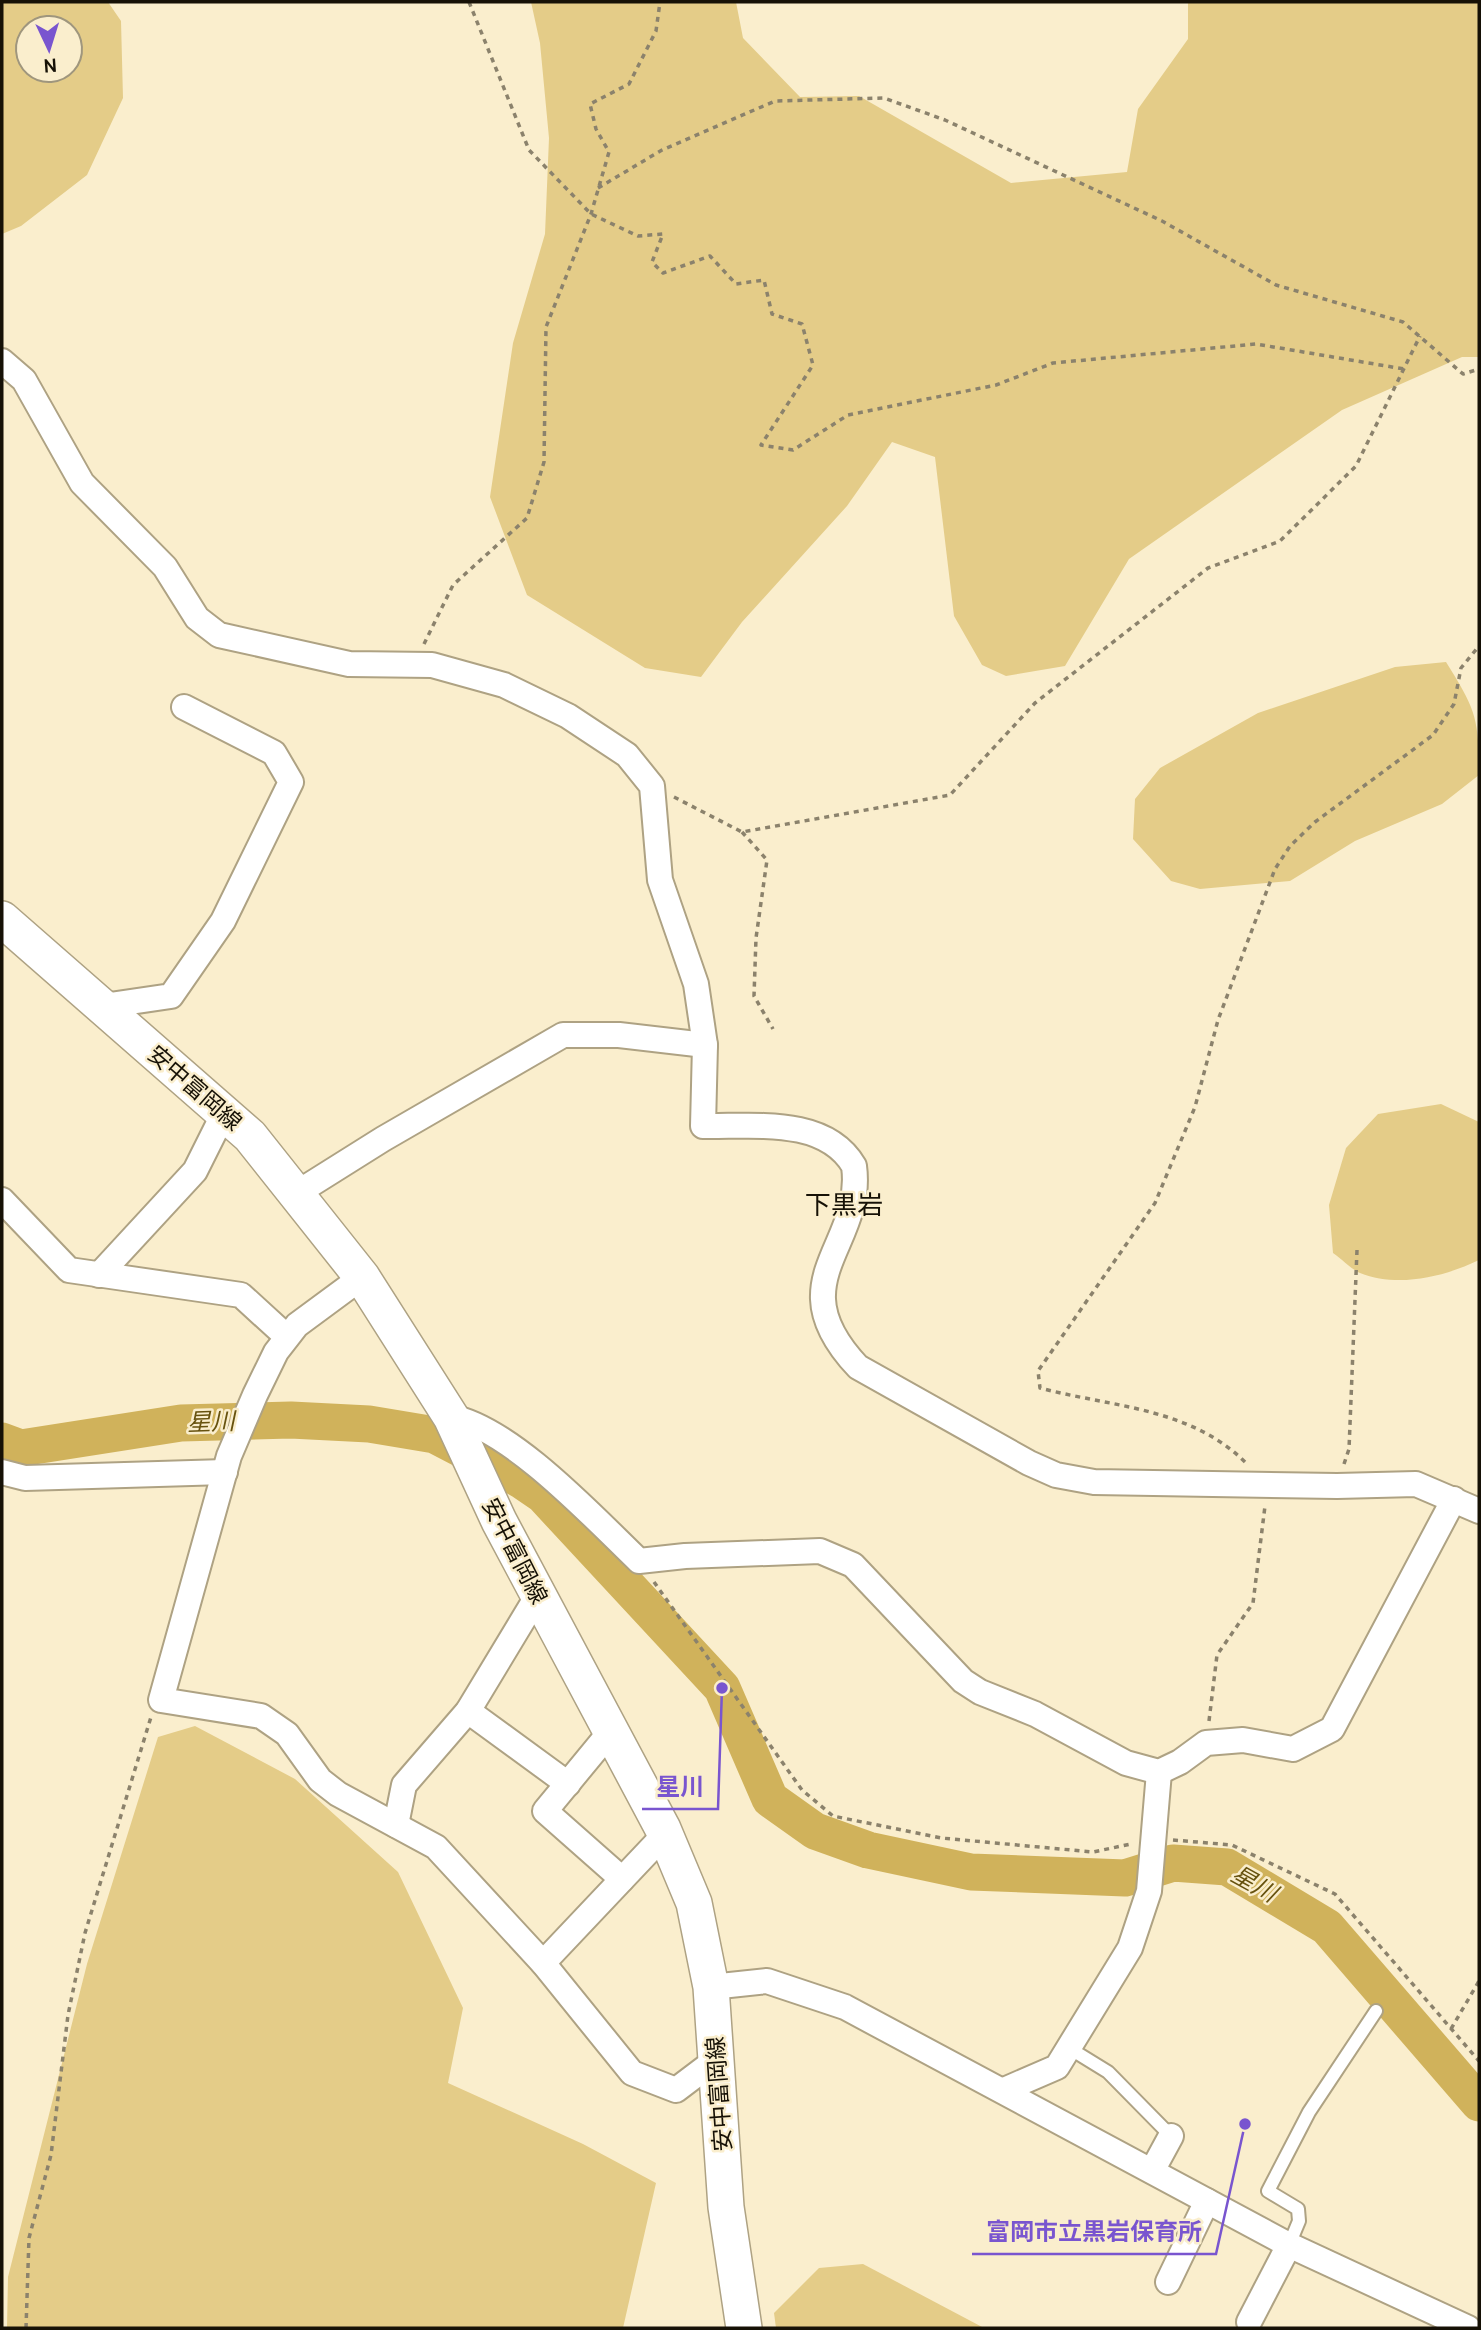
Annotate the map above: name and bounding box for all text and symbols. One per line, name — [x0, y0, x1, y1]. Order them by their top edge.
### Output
north arrow — [14, 14, 84, 84]
text: N — [43, 54, 58, 77]
street label: 安中富岡線 — [142, 1040, 248, 1136]
district label: 下黒岩 — [805, 1189, 883, 1221]
water label: 星川 — [186, 1406, 238, 1437]
street label: 安中富岡線 — [476, 1493, 554, 1609]
callout: 星川 — [642, 1764, 718, 1809]
text: 星川 — [656, 1772, 704, 1801]
water label: 星川 — [1226, 1859, 1285, 1909]
street label: 安中富岡線 — [701, 2036, 737, 2152]
callout: 富岡市立黒岩保育所 — [972, 2209, 1216, 2254]
text: 富岡市立黒岩保育所 — [986, 2217, 1202, 2246]

